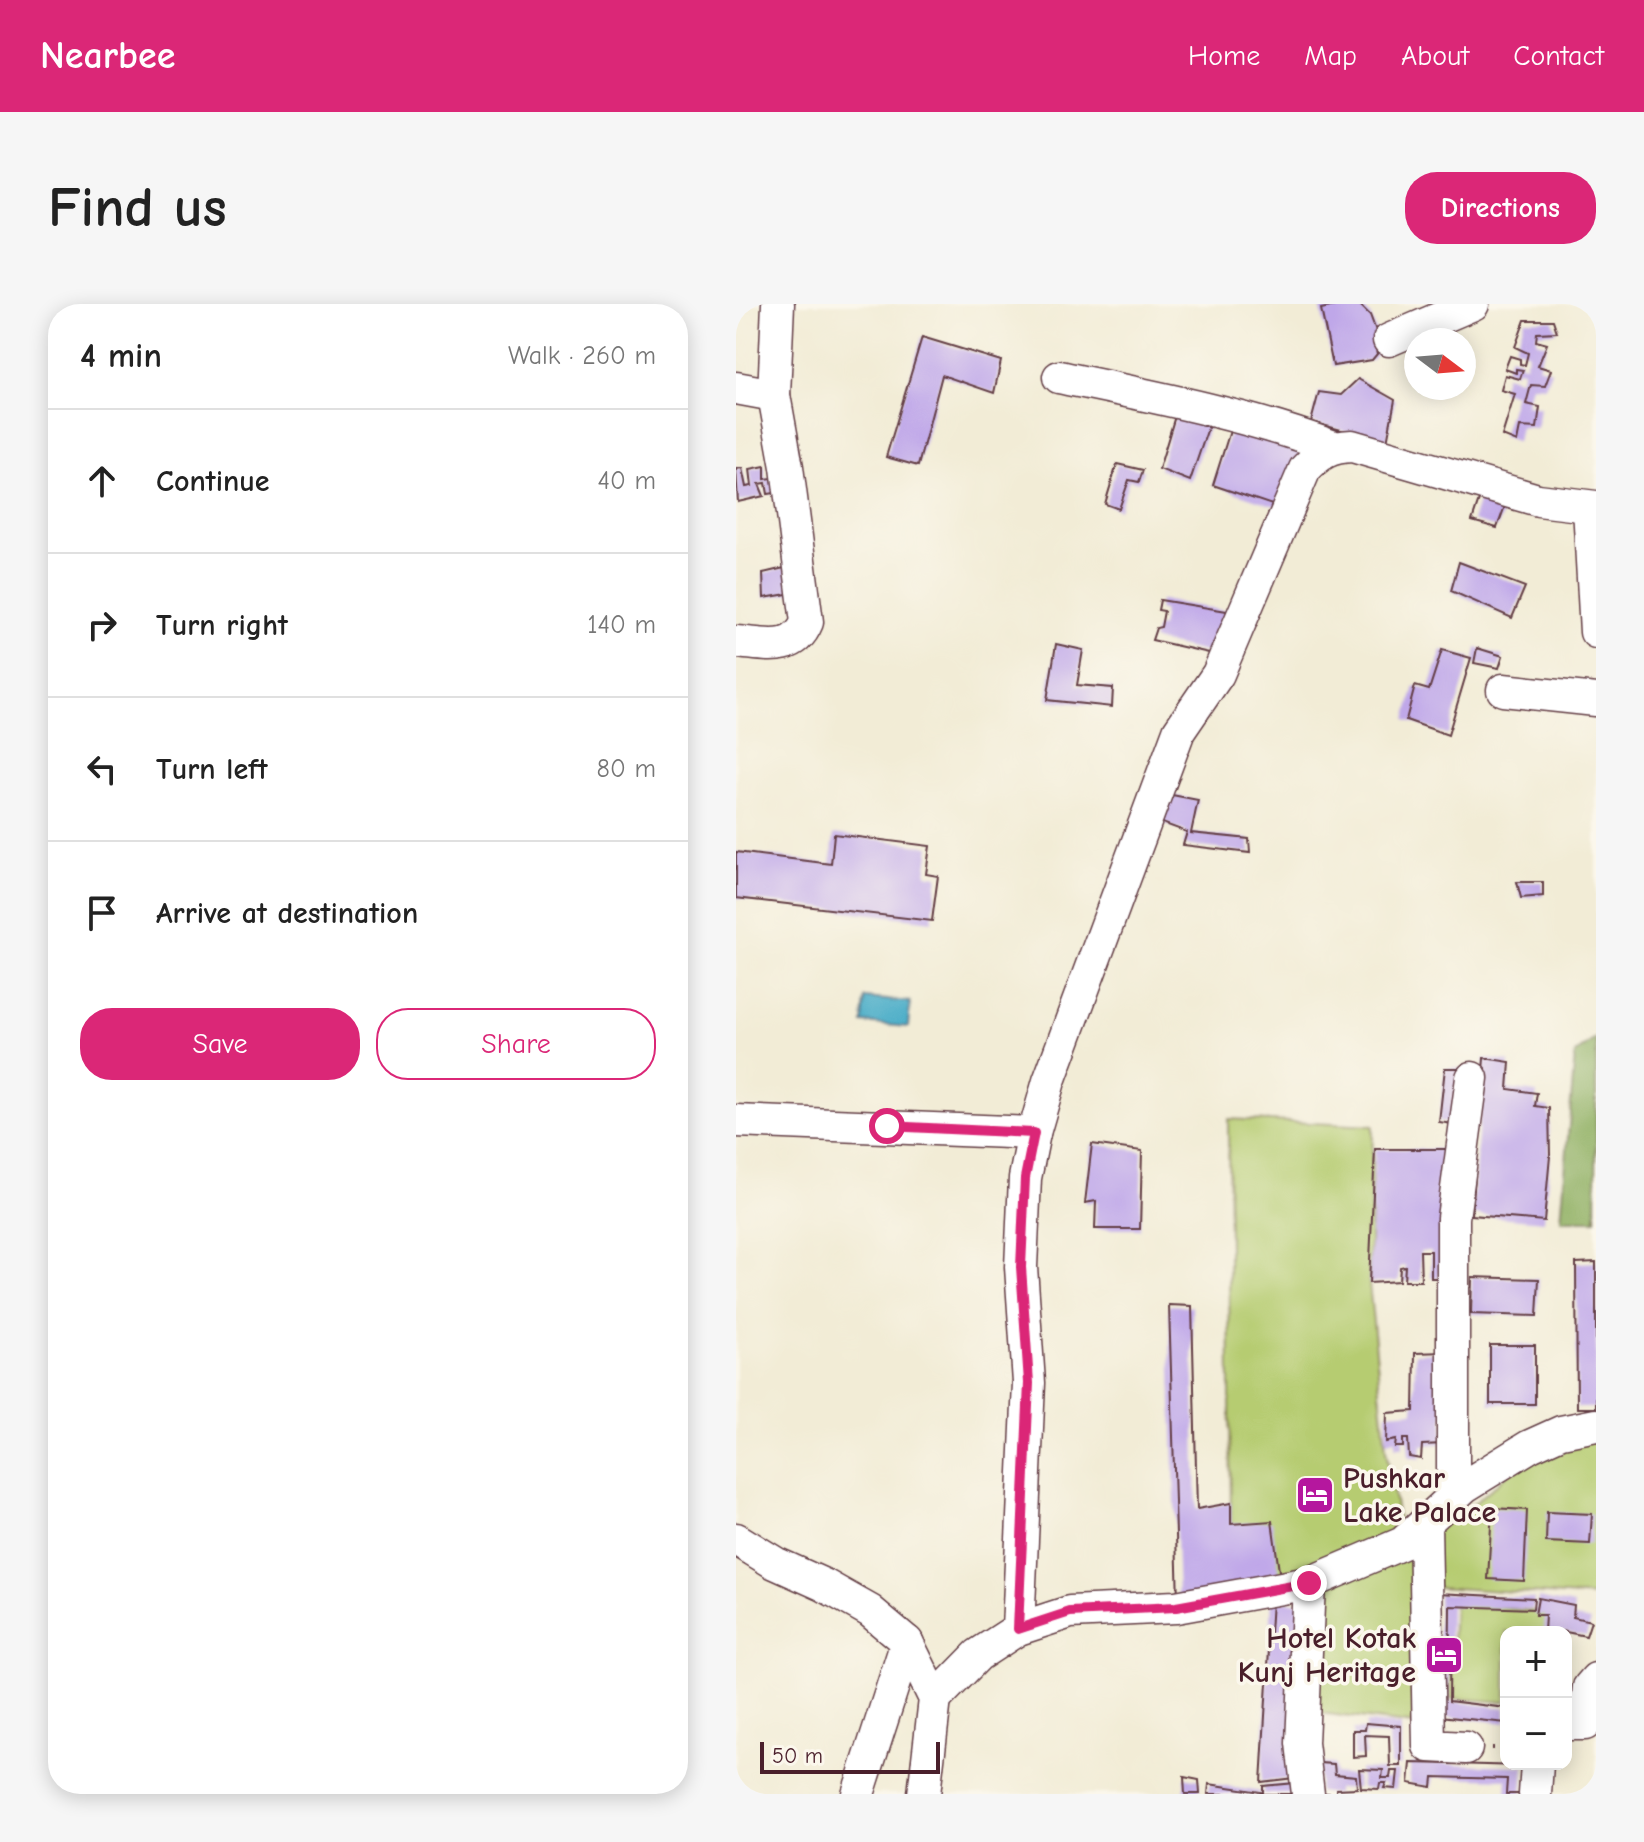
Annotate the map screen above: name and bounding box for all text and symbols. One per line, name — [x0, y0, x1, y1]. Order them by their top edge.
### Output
text: Nearbee — [40, 34, 175, 78]
text: Home — [1188, 40, 1260, 72]
text: Map — [1304, 40, 1357, 72]
text: About — [1401, 40, 1469, 72]
text: Contact — [1513, 40, 1604, 72]
button: Directions — [1405, 172, 1596, 244]
text: Find us — [48, 176, 227, 240]
north arrow — [1404, 328, 1476, 400]
text: 4 min — [80, 336, 162, 376]
text: Walk · 260 m — [508, 341, 656, 371]
icon: ahead — [80, 459, 124, 503]
text: Continue — [156, 464, 270, 499]
text: 40 m — [597, 466, 656, 496]
icon: right — [80, 603, 124, 647]
text: Turn right — [156, 608, 288, 643]
text: 140 m — [587, 610, 656, 640]
icon: left — [80, 747, 124, 791]
text: Turn left — [156, 752, 268, 787]
text: 80 m — [597, 754, 656, 784]
icon: arrive — [80, 891, 124, 935]
text: Arrive at destination — [156, 896, 418, 931]
button: Save — [80, 1008, 360, 1080]
button: Share — [376, 1008, 656, 1080]
route start — [869, 1108, 905, 1144]
place label: Pushkar Lake Palace — [1343, 1461, 1496, 1530]
hotel icon: Pushkar Lake Palace — [1294, 1474, 1336, 1516]
route end — [1291, 1565, 1327, 1601]
place label: Hotel Kotak Kunj Heritage — [1238, 1621, 1416, 1690]
map controls — [1500, 1626, 1572, 1770]
button: + — [1500, 1626, 1572, 1698]
hotel icon: Hotel Kotak Kunj Heritage — [1423, 1634, 1465, 1676]
button: − — [1500, 1698, 1572, 1770]
scale bar — [760, 1738, 940, 1774]
text: 50 m — [772, 1743, 823, 1769]

